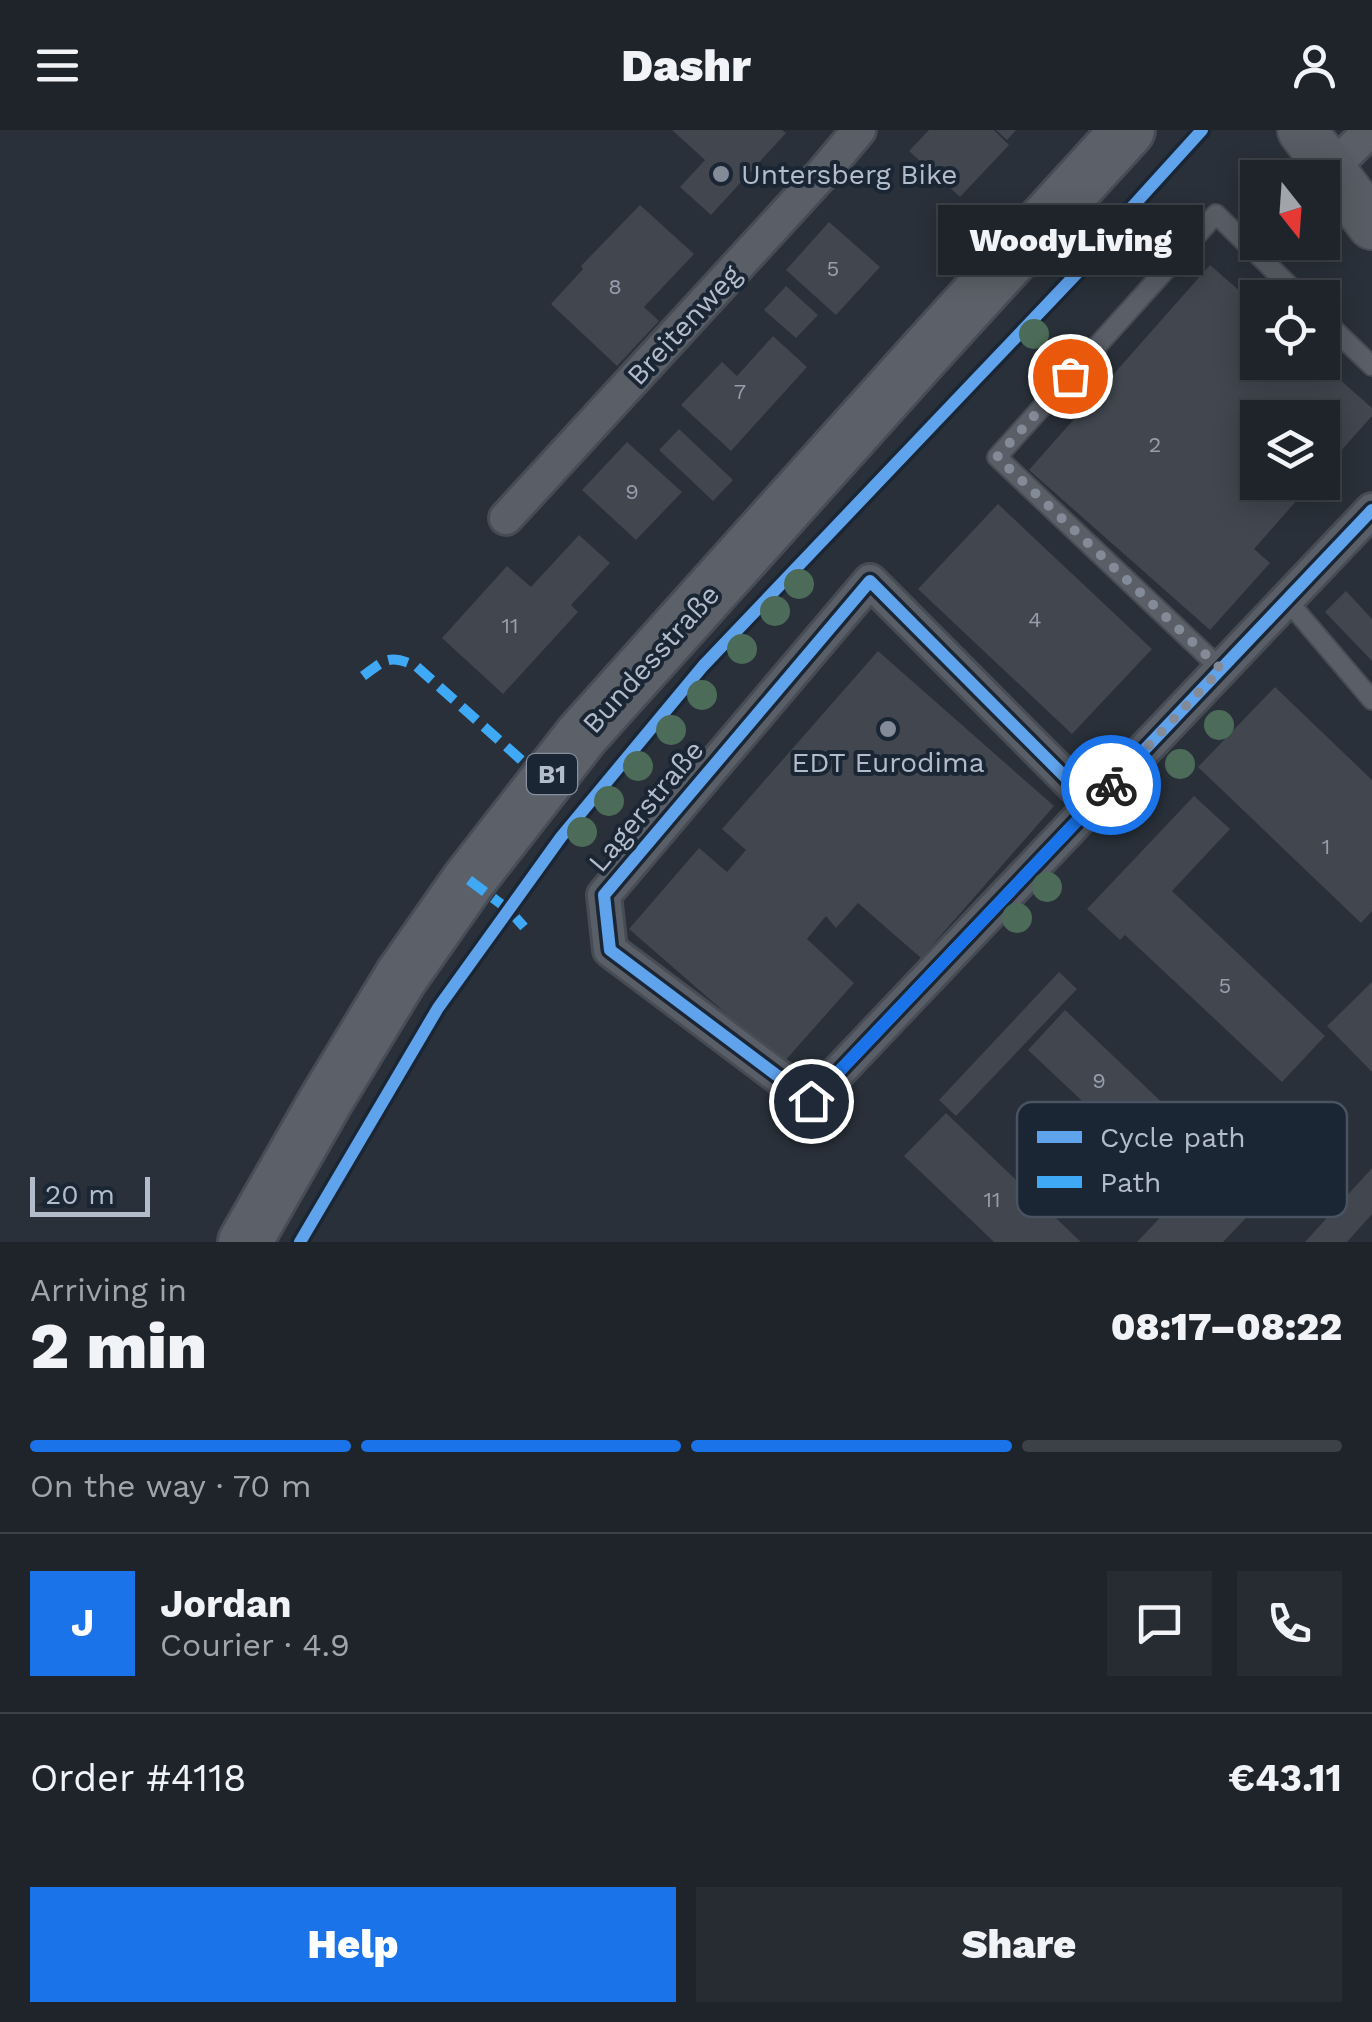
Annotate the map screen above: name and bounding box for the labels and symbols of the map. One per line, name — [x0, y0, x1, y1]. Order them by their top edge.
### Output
place label: Untersberg Bike — [741, 158, 957, 191]
north arrow — [1240, 160, 1340, 260]
marker: Untersberg Bike — [710, 163, 732, 185]
callout: WoodyLiving — [938, 206, 1202, 276]
house number: 5 — [827, 256, 839, 281]
street label: Breitenweg — [620, 258, 748, 392]
house number: 8 — [608, 274, 622, 299]
pin — [1028, 334, 1113, 419]
house number: 7 — [734, 379, 746, 404]
house number: 2 — [1149, 432, 1161, 457]
house number: 9 — [625, 479, 639, 504]
street label: Bundesstraße — [576, 578, 726, 740]
house number: 4 — [1028, 607, 1042, 632]
house number: 11 — [501, 613, 519, 638]
marker: EDT Eurodima — [877, 718, 899, 740]
street label: Lagerstraße — [582, 734, 710, 878]
courier — [1061, 735, 1161, 835]
place label: EDT Eurodima — [791, 746, 985, 779]
road number: B1 — [527, 754, 577, 794]
house number: 1 — [1322, 834, 1330, 859]
house number: 5 — [1219, 973, 1231, 998]
pin — [769, 1059, 854, 1144]
house number: 9 — [1092, 1068, 1106, 1093]
legend — [1017, 1102, 1347, 1217]
text: Cycle path — [1100, 1121, 1246, 1154]
text: Path — [1100, 1166, 1161, 1199]
scale bar — [30, 1172, 150, 1216]
house number: 11 — [983, 1187, 1001, 1212]

